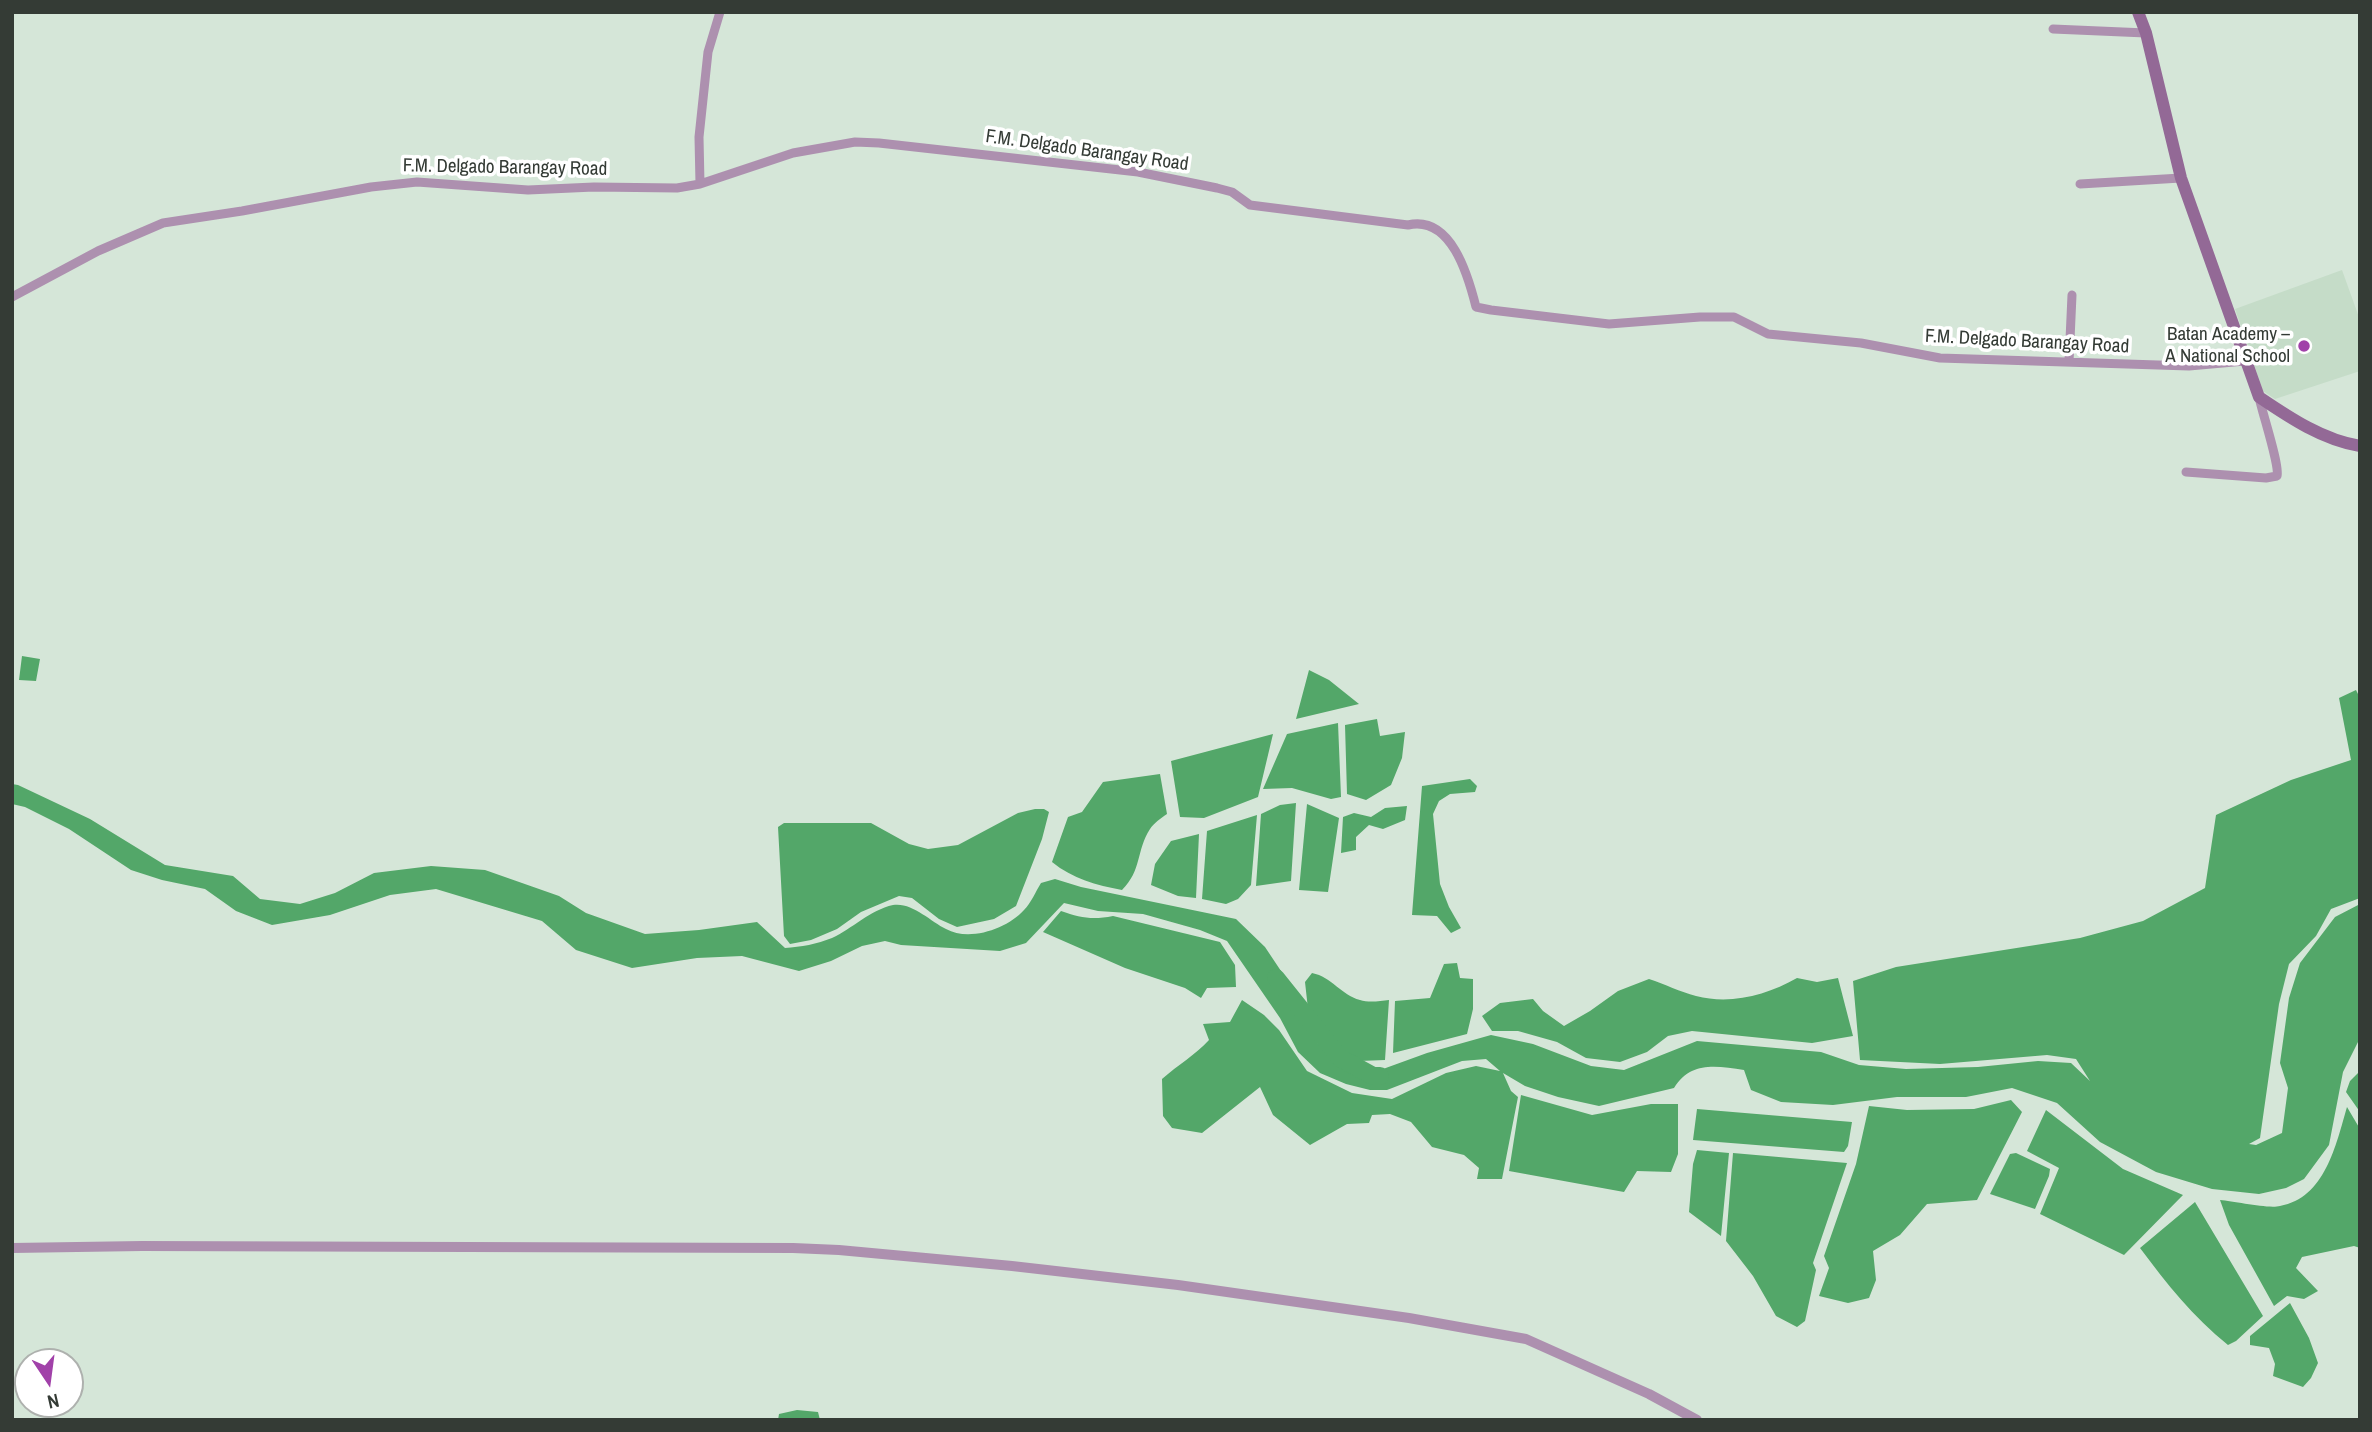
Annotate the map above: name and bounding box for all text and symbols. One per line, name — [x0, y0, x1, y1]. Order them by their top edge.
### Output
street label: F.M. Delgado Barangay Road — [984, 125, 1190, 177]
street label: F.M. Delgado Barangay Road — [403, 155, 607, 181]
place label: Batan Academy – A National School — [2165, 324, 2290, 368]
street label: F.M. Delgado Barangay Road — [1924, 325, 2130, 359]
marker: Batan Academy – A National School — [2296, 338, 2312, 354]
north arrow — [14, 1348, 84, 1418]
text: N — [45, 1388, 62, 1415]

